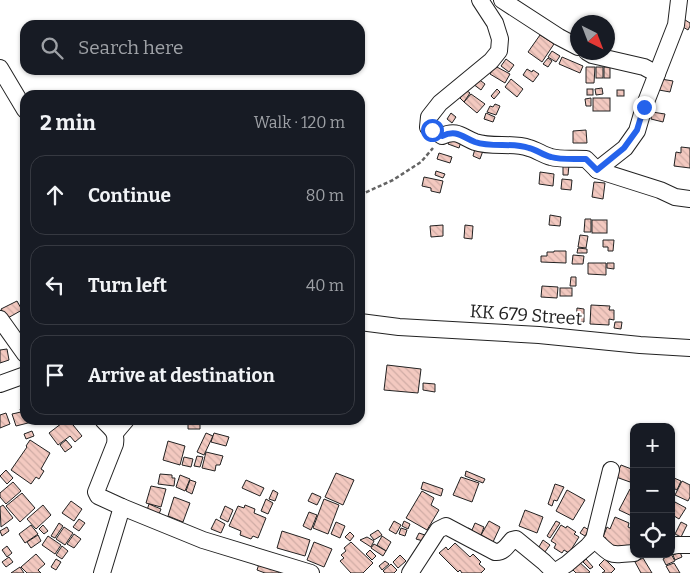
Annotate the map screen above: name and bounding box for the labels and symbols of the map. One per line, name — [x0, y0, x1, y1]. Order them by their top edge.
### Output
north arrow — [570, 15, 615, 60]
route end — [633, 96, 656, 119]
route start — [421, 119, 444, 142]
street label: KK 679 Street — [469, 300, 583, 330]

